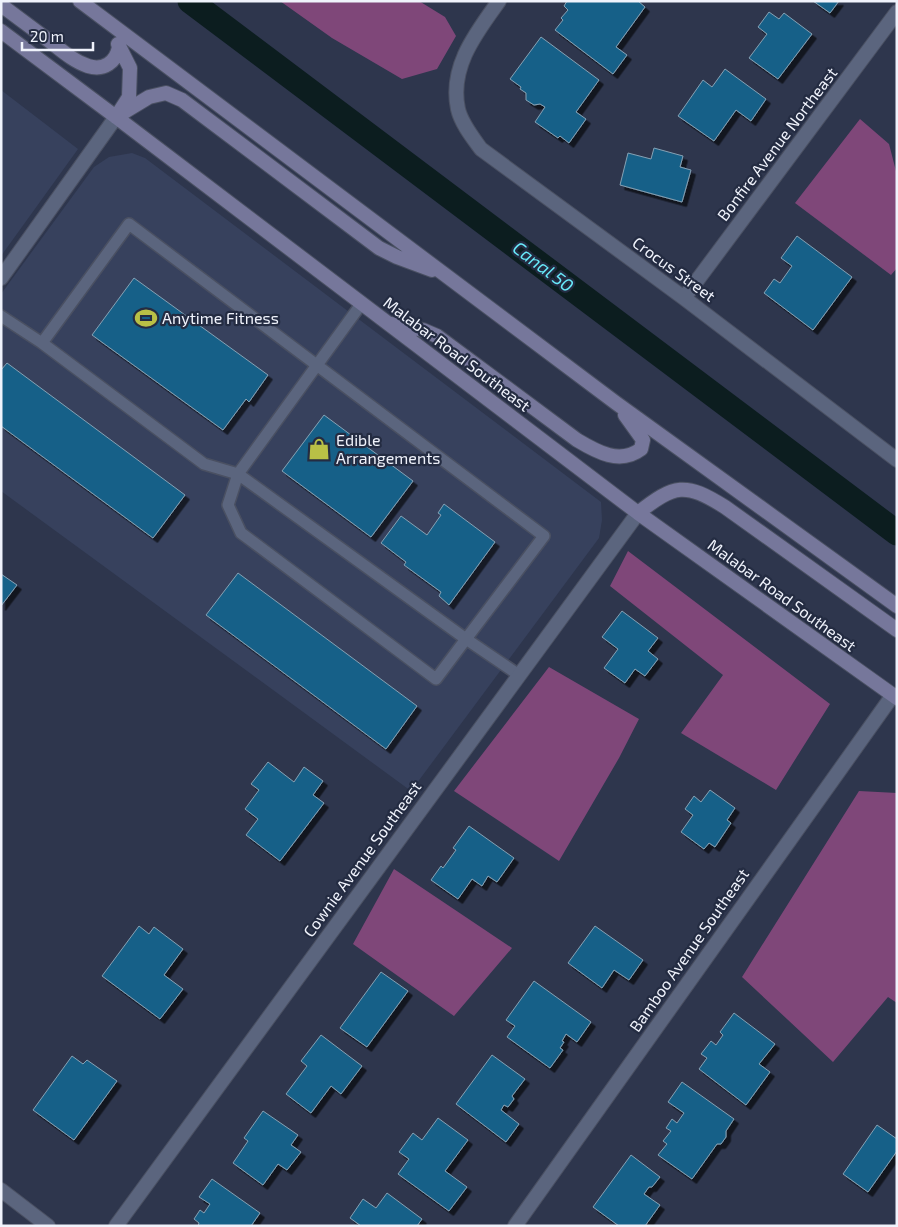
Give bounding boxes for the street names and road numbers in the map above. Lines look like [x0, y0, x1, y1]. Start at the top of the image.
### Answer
street label: Bonfire Avenue Northeast [713, 63, 840, 224]
street label: Crocus Street [629, 232, 719, 305]
street label: Malabar Road Southeast [380, 292, 534, 415]
street label: Malabar Road Southeast [705, 534, 860, 655]
street label: Cownie Avenue Southeast [299, 777, 424, 940]
street label: Bamboo Avenue Southeast [625, 865, 752, 1035]

